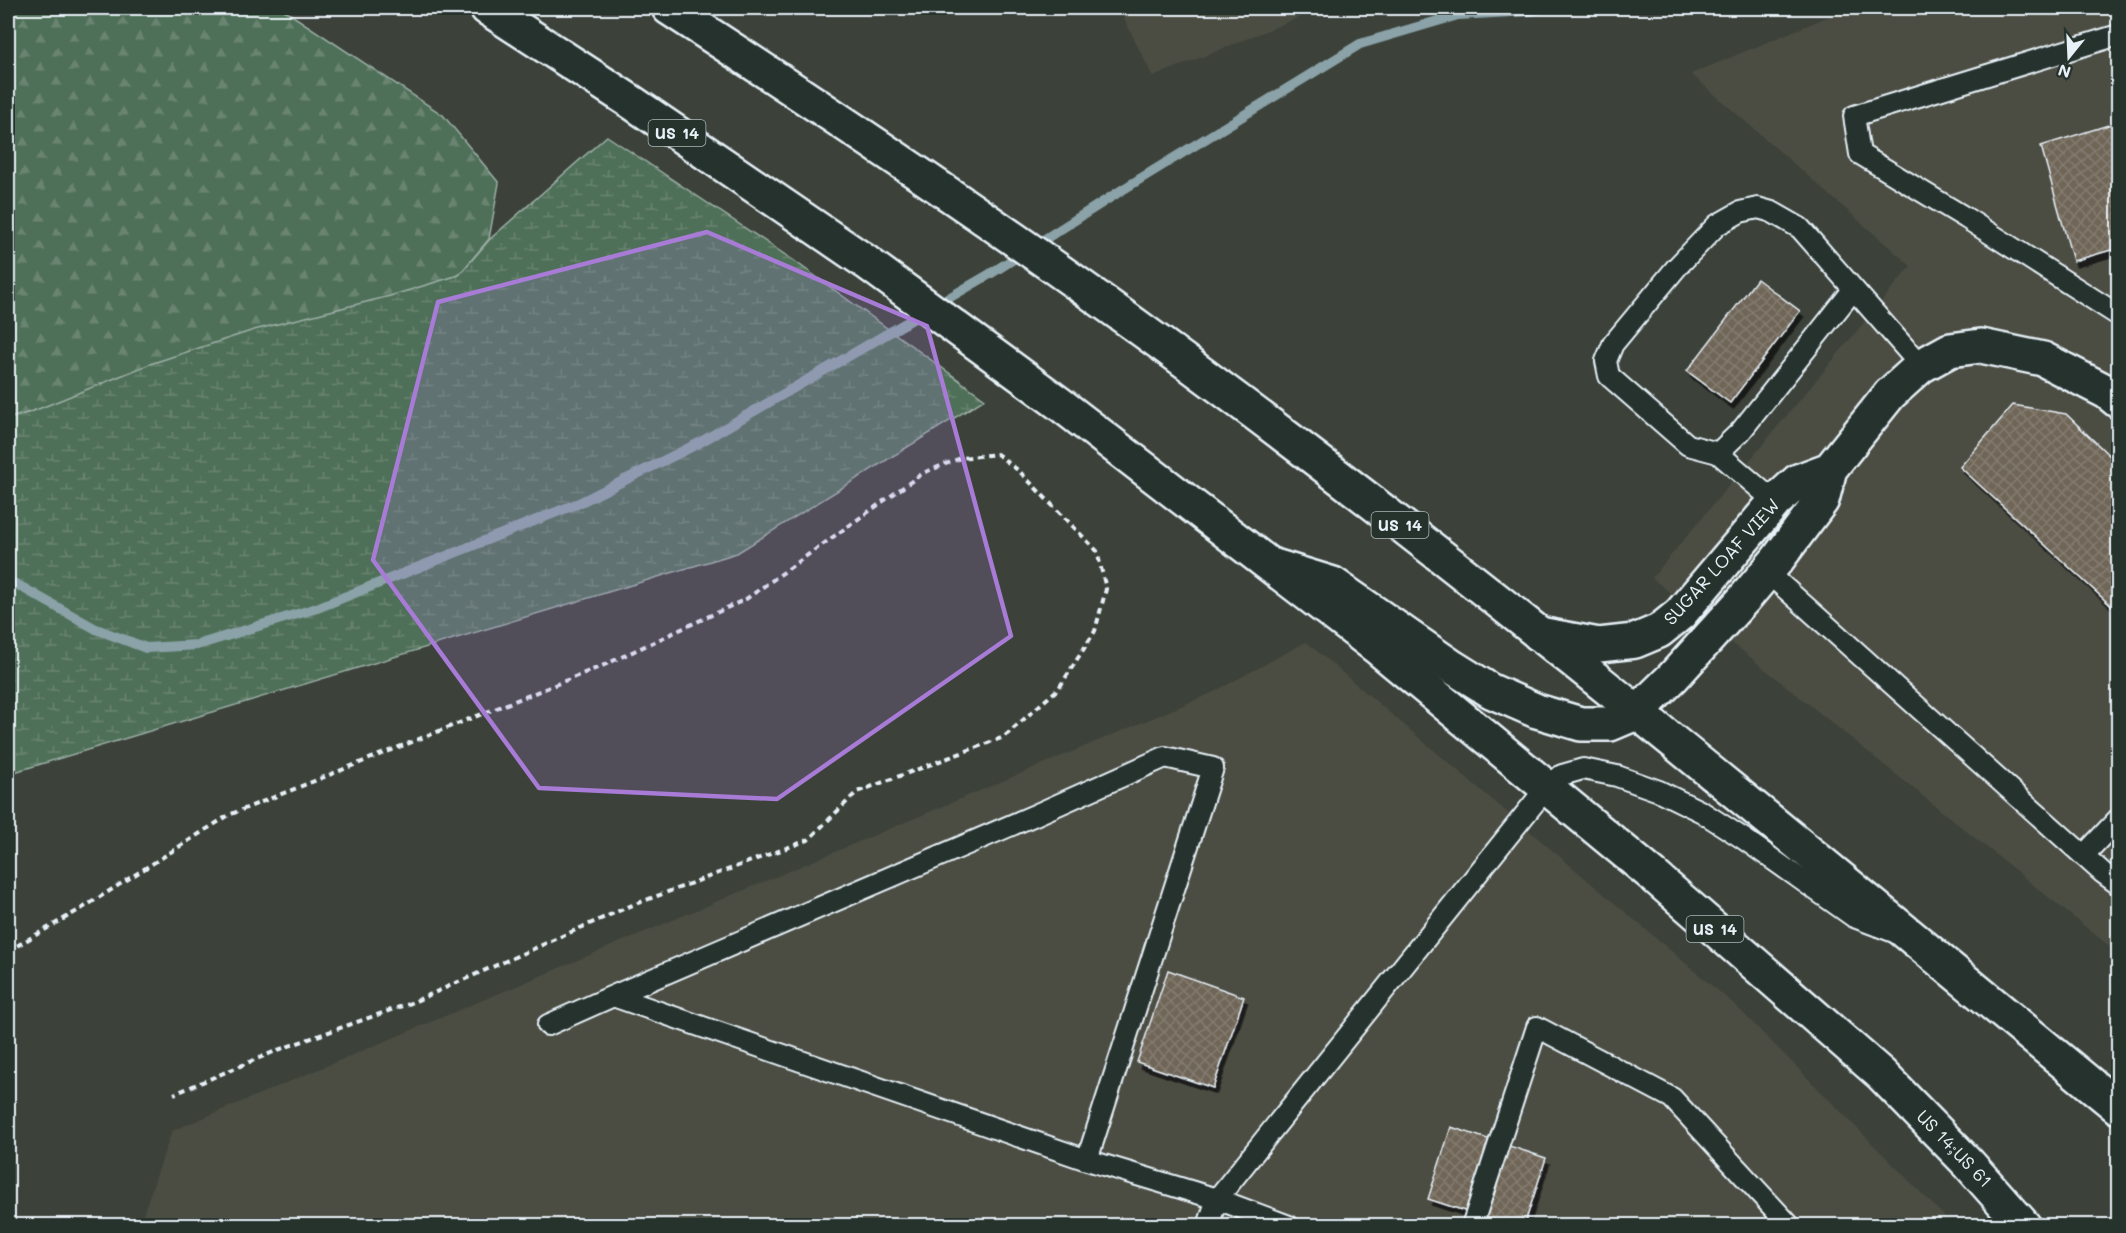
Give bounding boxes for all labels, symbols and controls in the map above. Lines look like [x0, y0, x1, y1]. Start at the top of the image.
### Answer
north arrow [2039, 27, 2099, 87]
text: N [2055, 60, 2073, 84]
road number: US 14 [648, 120, 706, 146]
street label: SUGAR LOAF VIEW [1658, 493, 1785, 630]
road number: US 14 [1372, 512, 1428, 538]
road number: US 14 [1686, 916, 1744, 942]
street label: US 14;US 61 [1912, 1104, 1998, 1192]

